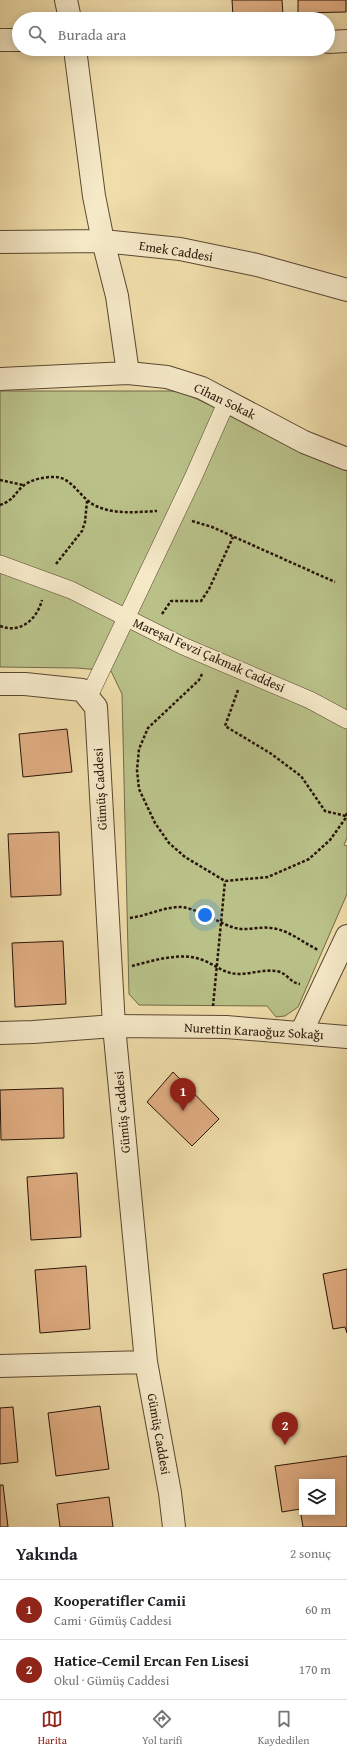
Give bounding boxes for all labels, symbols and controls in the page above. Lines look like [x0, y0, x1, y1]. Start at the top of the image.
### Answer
search box [12, 12, 335, 56]
icon: search [26, 23, 48, 45]
text: Burada ara [58, 24, 126, 45]
street label: Emek Caddesi [138, 236, 215, 266]
street label: Cihan Sokak [191, 378, 259, 424]
street label: Mareşal Fevzi Çakmak Caddesi [130, 613, 288, 697]
street label: Gümüş Caddesi [88, 747, 112, 831]
your location [195, 905, 215, 925]
street label: Nurettin Karaoğuz Sokağı [184, 1018, 325, 1044]
street label: Gümüş Caddesi [109, 1070, 135, 1154]
pin: 1 [170, 1078, 196, 1111]
street label: Gümüş Caddesi [142, 1392, 176, 1477]
pin: 2 [272, 1412, 298, 1445]
map controls [299, 1479, 335, 1515]
button: layers [299, 1479, 335, 1515]
text: Yakında [16, 1541, 78, 1566]
text: 2 sonuç [290, 1544, 331, 1563]
text: Kooperatifler Camii [54, 1590, 186, 1611]
text: 1 [26, 1600, 32, 1619]
text: 60 m [305, 1600, 331, 1619]
text: Cami · Gümüş Caddesi [54, 1611, 172, 1630]
text: Hatice-Cemil Ercan Fen Lisesi [54, 1650, 249, 1671]
text: 2 [26, 1660, 32, 1679]
text: 170 m [299, 1660, 331, 1679]
text: Okul · Gümüş Caddesi [54, 1671, 169, 1690]
tab: Harita [38, 1708, 67, 1748]
tab: Yol tarifi [142, 1708, 182, 1748]
tab: Kaydedilen [258, 1708, 309, 1748]

